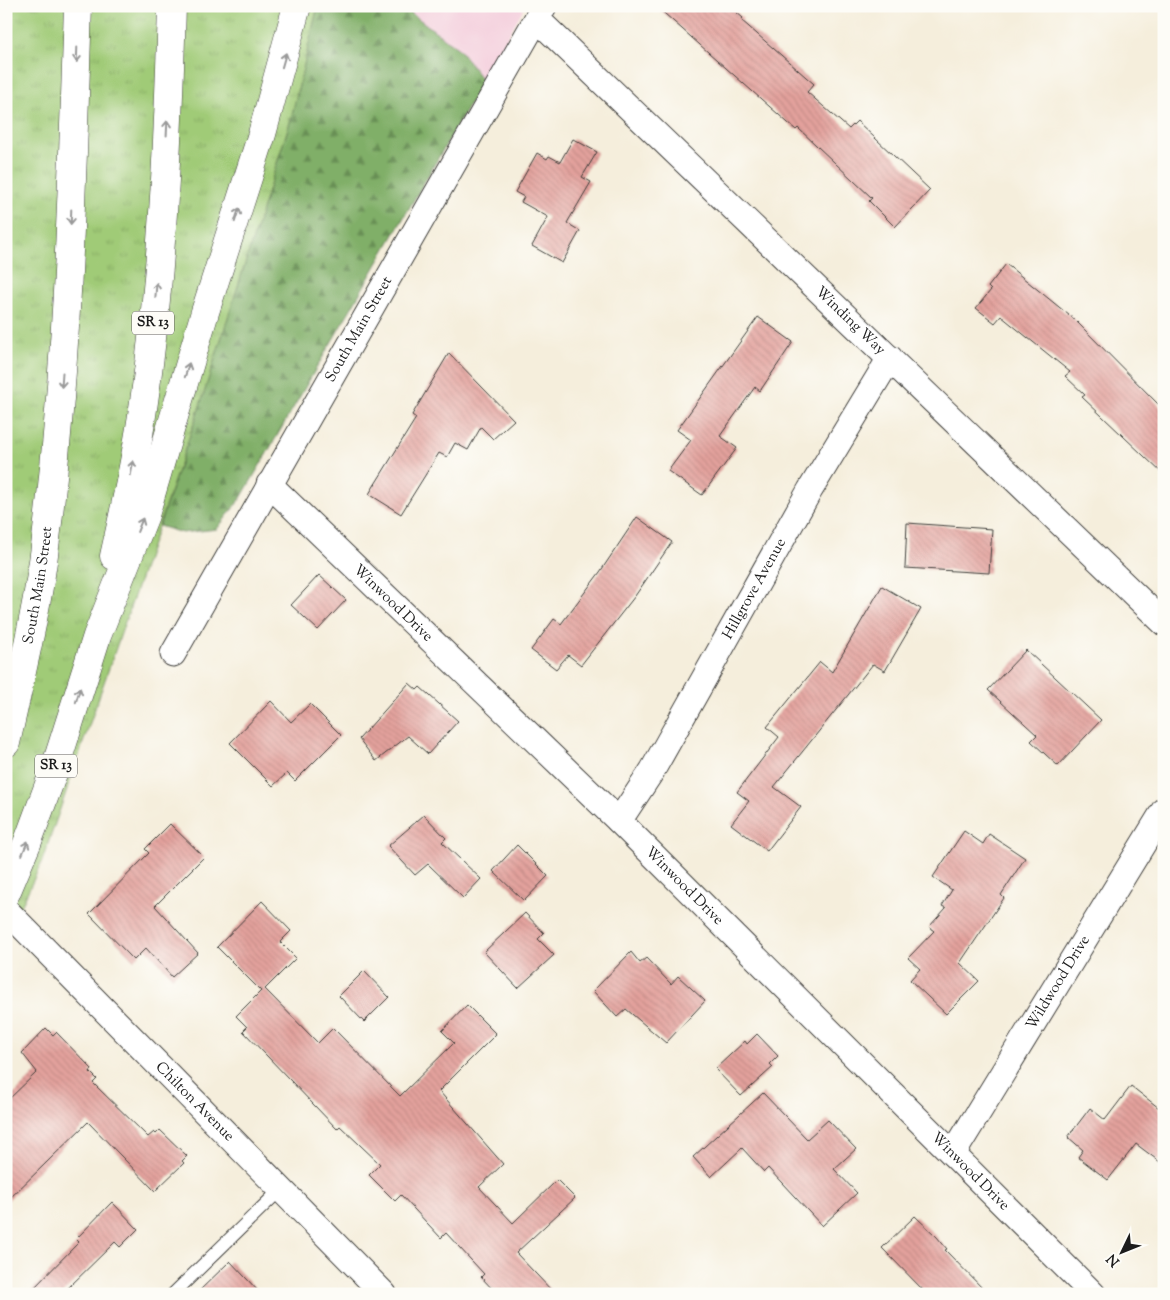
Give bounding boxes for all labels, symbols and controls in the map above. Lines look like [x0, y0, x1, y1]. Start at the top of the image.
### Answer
one-way arrow [72, 47, 81, 63]
one-way arrow [279, 52, 289, 68]
one-way arrow [163, 120, 172, 136]
one-way arrow [233, 208, 242, 223]
one-way arrow [67, 209, 76, 225]
street label: South Main Street [320, 273, 397, 386]
one-way arrow [152, 282, 161, 298]
street label: Winding Way [810, 282, 891, 360]
road number: SR 13 [132, 312, 174, 334]
one-way arrow [183, 362, 193, 378]
one-way arrow [57, 371, 66, 387]
one-way arrow [128, 461, 138, 477]
one-way arrow [137, 518, 146, 533]
street label: South Main Street [18, 525, 58, 646]
street label: Hillgrove Avenue [718, 534, 791, 643]
street label: Winwood Drive [348, 560, 437, 647]
one-way arrow [74, 687, 84, 703]
road number: SR 13 [35, 754, 77, 778]
one-way arrow [21, 841, 31, 856]
street label: Winwood Drive [640, 842, 728, 930]
street label: Wildwood Drive [1021, 931, 1095, 1034]
street label: Chilton Avenue [150, 1057, 239, 1146]
street label: Winwood Drive [926, 1127, 1014, 1215]
north arrow [1098, 1228, 1148, 1278]
text: N [1103, 1249, 1125, 1270]

